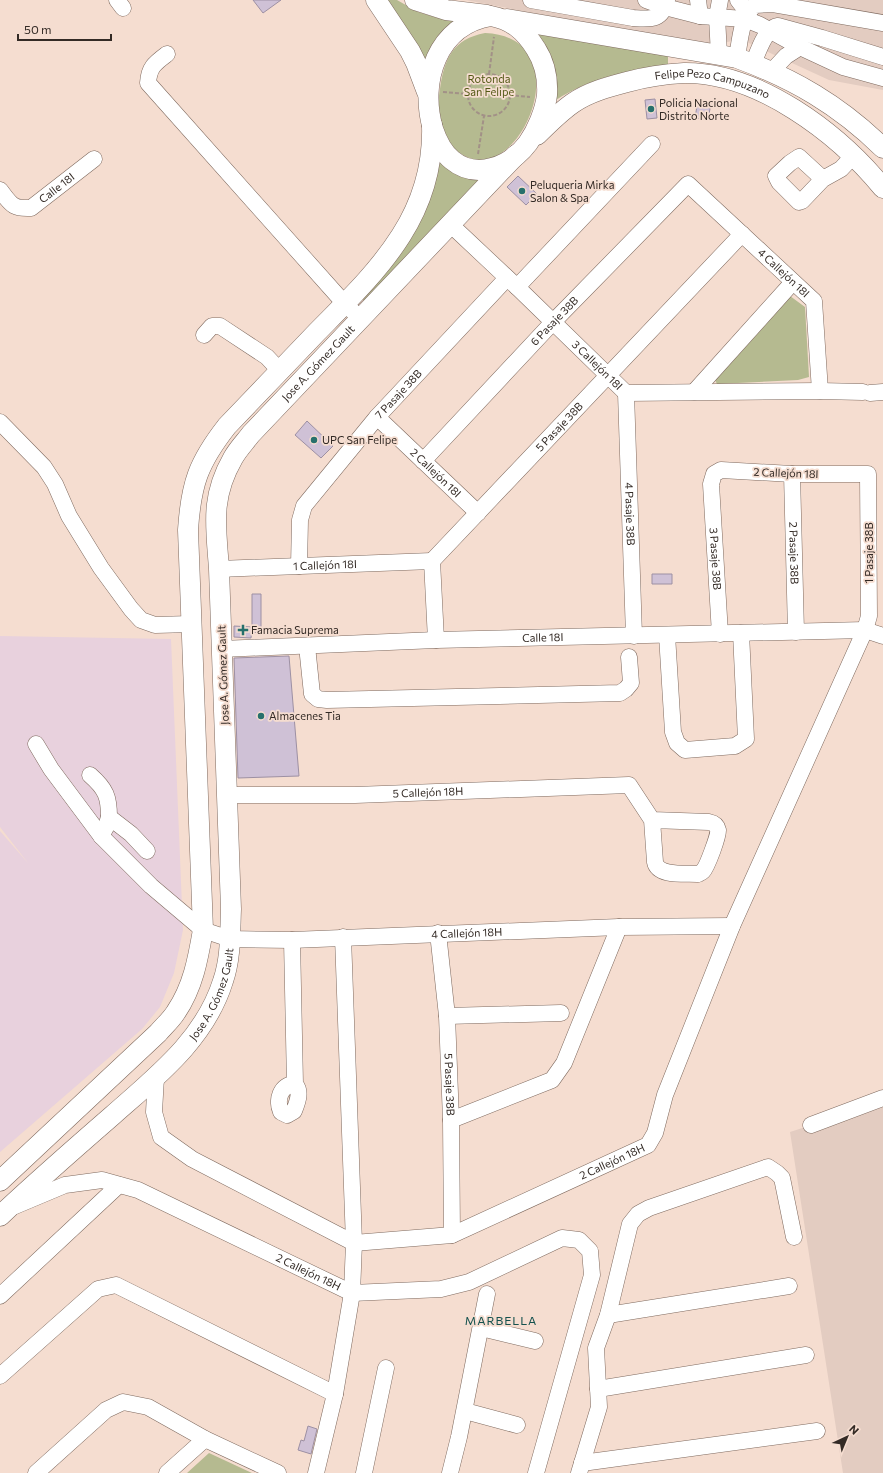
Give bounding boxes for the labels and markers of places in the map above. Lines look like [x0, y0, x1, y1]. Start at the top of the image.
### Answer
place label: Policia Nacional Distrito Norte [659, 96, 738, 122]
marker: Policia Nacional Distrito Norte [646, 104, 656, 114]
place label: Peluqueria Mirka Salon & Spa [530, 178, 614, 204]
marker: Peluqueria Mirka Salon & Spa [517, 186, 527, 196]
place label: UPC San Felipe [322, 433, 397, 446]
marker: UPC San Felipe [309, 435, 319, 445]
place label: Famacia Suprema [251, 623, 339, 636]
marker: Famacia Suprema [238, 625, 248, 635]
place label: Almacenes Tia [269, 709, 341, 722]
marker: Almacenes Tia [256, 711, 266, 721]

